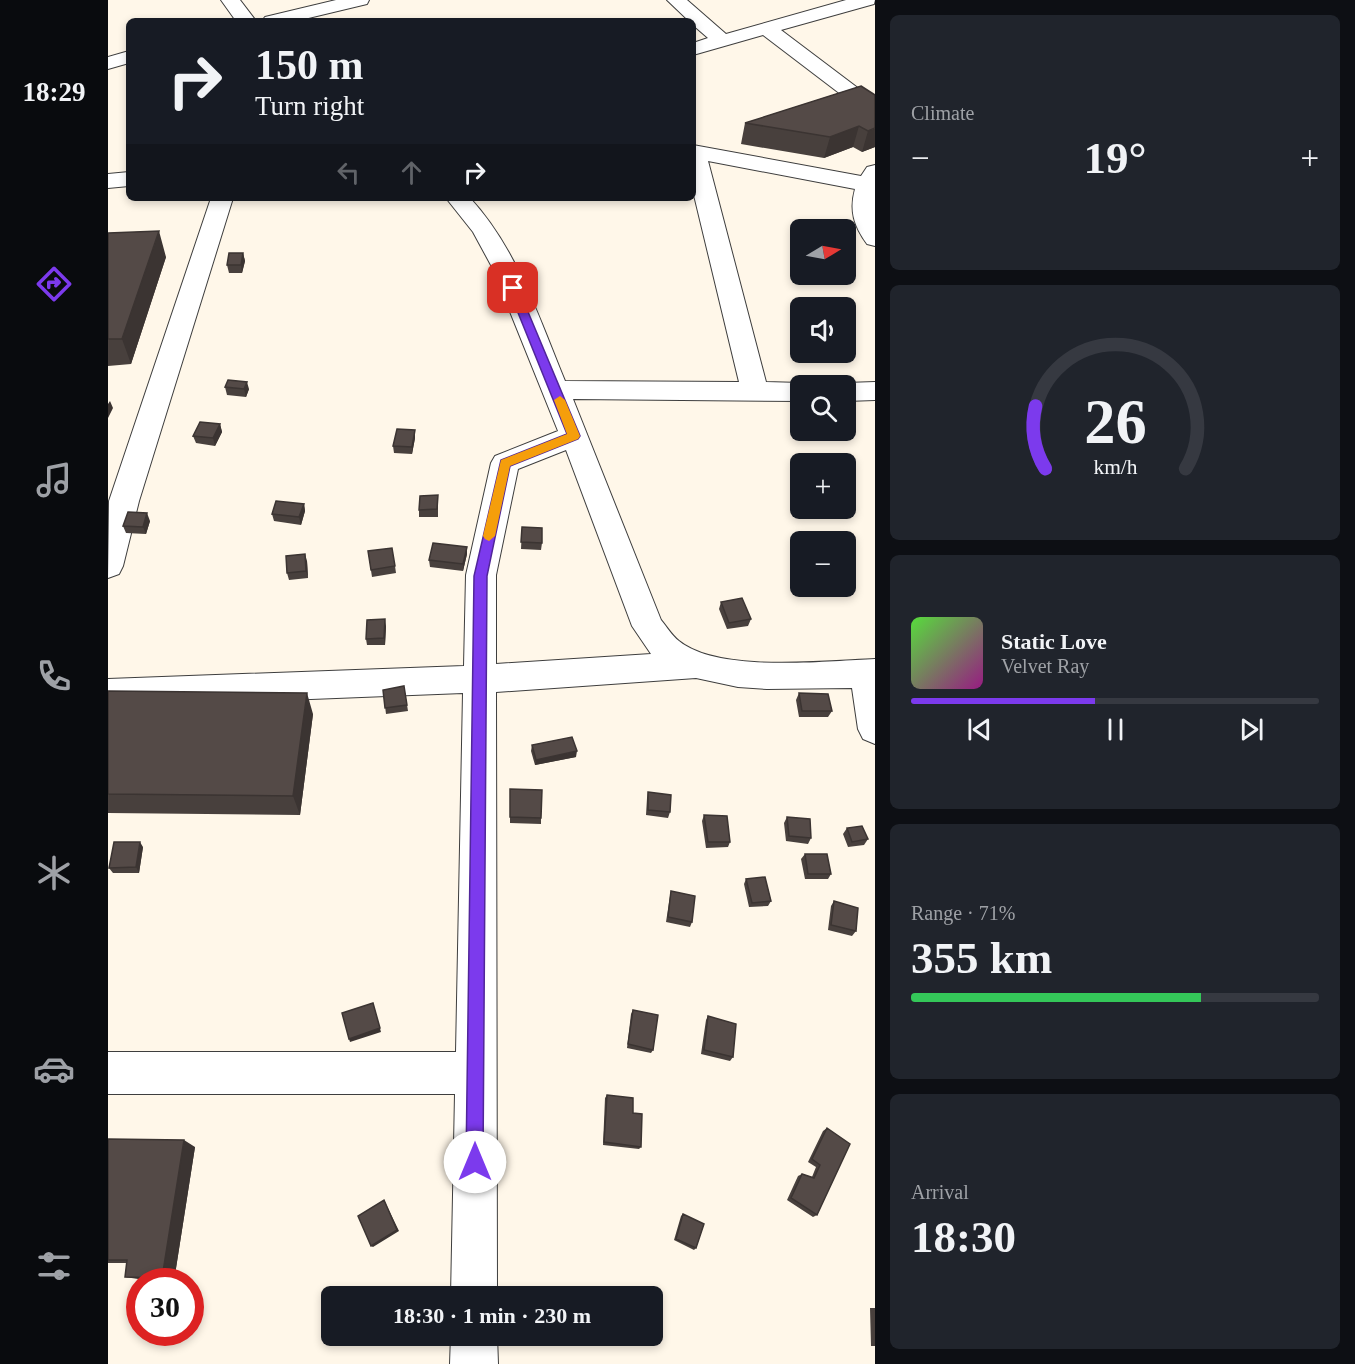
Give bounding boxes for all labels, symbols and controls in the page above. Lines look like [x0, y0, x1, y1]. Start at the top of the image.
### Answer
icon: right [156, 42, 234, 120]
text: 150 m [255, 42, 364, 88]
text: 18:29 [23, 77, 86, 107]
text: Turn right [255, 91, 364, 121]
text: Climate [911, 102, 974, 124]
text: 19° [1084, 133, 1147, 183]
text: − [911, 140, 930, 176]
text: + [1300, 140, 1319, 176]
icon: left [332, 156, 365, 189]
icon: ahead [395, 156, 428, 189]
icon: right [458, 156, 491, 189]
north arrow [790, 219, 856, 285]
map controls [790, 219, 856, 597]
pin [487, 262, 538, 313]
icon: directions [33, 263, 75, 305]
icon: arrive [496, 271, 529, 304]
button: sound [790, 297, 856, 363]
button: search [790, 375, 856, 441]
text: 26 [1084, 387, 1146, 456]
button: + [790, 453, 856, 519]
text: km/h [1093, 456, 1137, 480]
icon: music [33, 459, 75, 501]
button: − [790, 531, 856, 597]
text: Static Love [1001, 629, 1107, 654]
icon: phone [33, 655, 75, 697]
text: Velvet Ray [1001, 655, 1089, 677]
icon: previous [963, 713, 996, 746]
icon: pause [1099, 713, 1132, 746]
icon: next [1235, 713, 1268, 746]
icon: climate [33, 852, 75, 894]
text: Range · 71% [911, 902, 1015, 924]
text: 355 km [911, 933, 1052, 983]
icon: car [33, 1048, 75, 1090]
position arrow [443, 1130, 507, 1194]
text: Arrival [911, 1181, 969, 1203]
text: 18:30 [911, 1212, 1016, 1262]
icon: filters [33, 1245, 75, 1287]
speed limit sign: 30 [126, 1268, 204, 1346]
text: 18:30 · 1 min · 230 m [393, 1303, 591, 1328]

